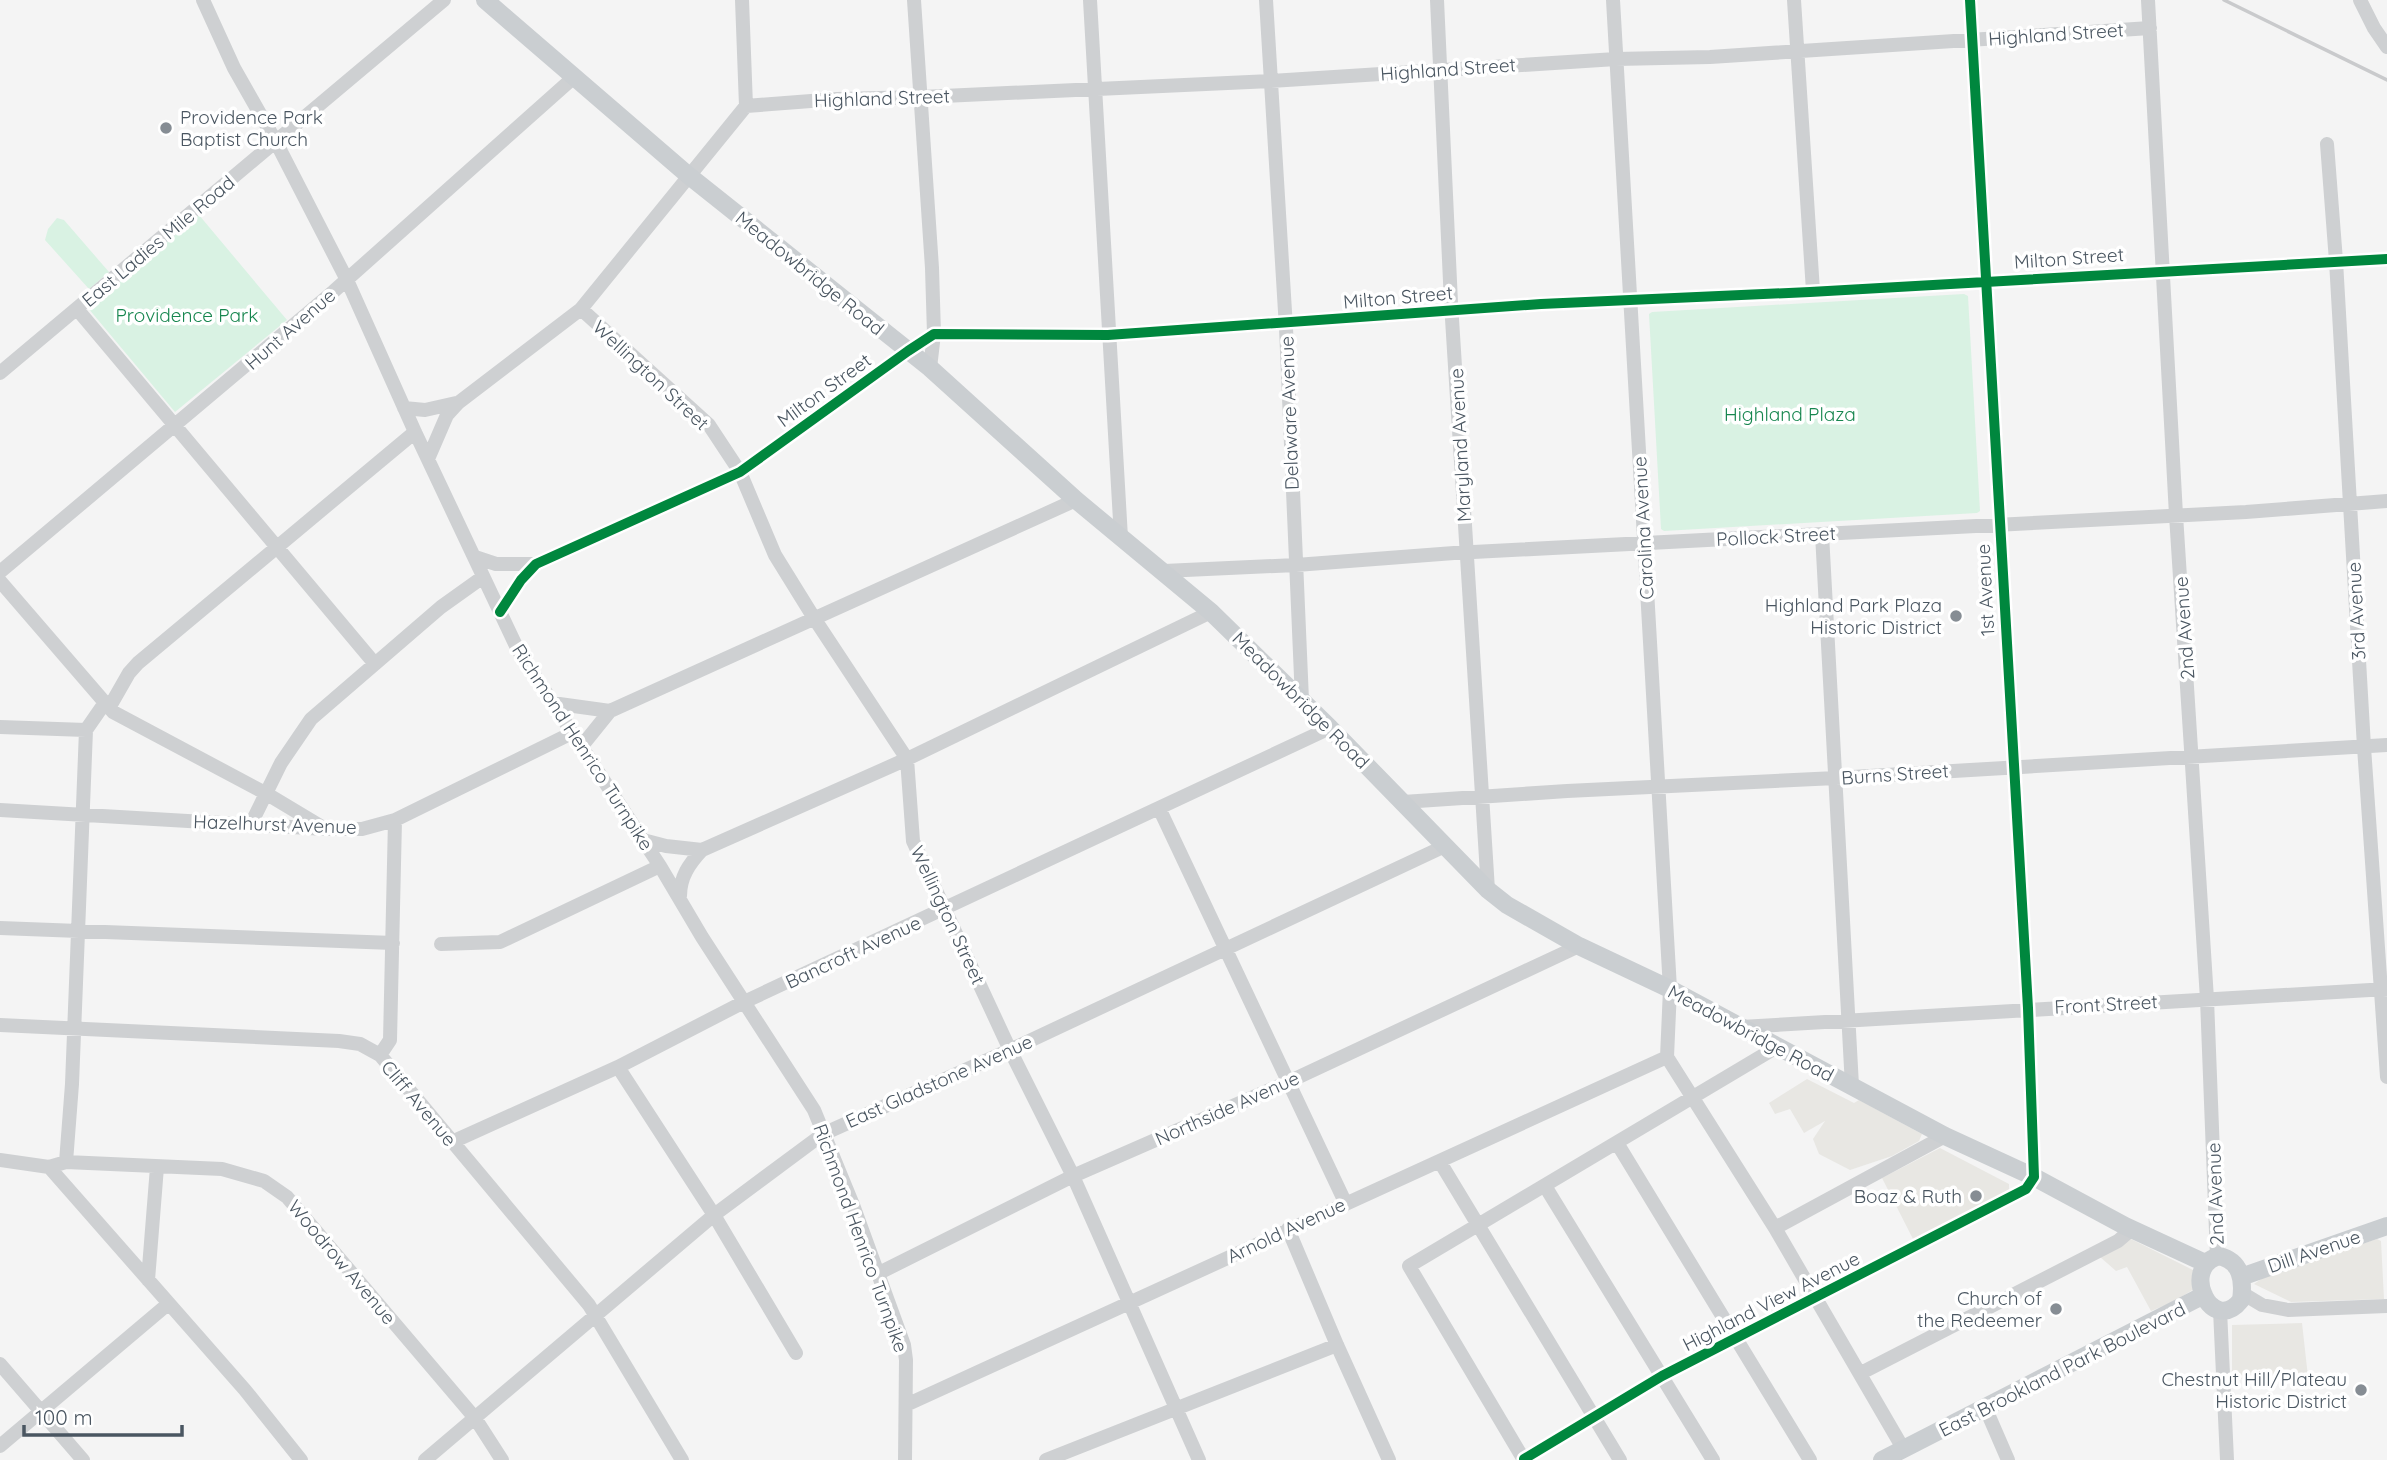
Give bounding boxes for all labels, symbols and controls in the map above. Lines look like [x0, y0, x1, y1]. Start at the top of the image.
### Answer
street label: Highland Street [1987, 17, 2125, 51]
street label: Highland Street [1379, 52, 1517, 86]
street label: Highland Street [814, 84, 950, 112]
place label: Providence Park Baptist Church [180, 105, 323, 151]
marker: Providence Park Baptist Church [158, 120, 174, 136]
street label: East Ladies Mile Road [77, 170, 239, 312]
street label: Meadowbridge Road [731, 206, 889, 340]
street label: Milton Street [2013, 242, 2125, 274]
street label: Milton Street [1342, 280, 1454, 314]
street label: Hunt Avenue [240, 283, 340, 375]
park label: Providence Park [116, 303, 258, 327]
street label: Wellington Street [588, 315, 714, 435]
street label: Delaware Avenue [1274, 336, 1304, 490]
street label: Milton Street [772, 348, 876, 432]
street label: Maryland Avenue [1444, 368, 1476, 522]
park label: Highland Plaza [1724, 402, 1856, 426]
street label: Carolina Avenue [1627, 456, 1659, 600]
street label: Pollock Street [1716, 521, 1836, 551]
street label: 1st Avenue [1971, 543, 1999, 637]
street label: 3rd Avenue [2341, 561, 2371, 661]
street label: 2nd Avenue [2168, 576, 2200, 680]
place label: Highland Park Plaza Historic District [1765, 593, 1942, 639]
marker: Highland Park Plaza Historic District [1948, 608, 1964, 624]
street label: Meadowbridge Road [1227, 626, 1375, 774]
street label: Richmond Henrico Turnpike [507, 639, 659, 855]
street label: Burns Street [1841, 758, 1949, 790]
street label: Hazelhurst Avenue [193, 809, 357, 839]
street label: Wellington Street [905, 842, 991, 988]
street label: Bancroft Avenue [781, 910, 925, 994]
street label: Meadowbridge Road [1664, 979, 1838, 1087]
street label: Front Street [2054, 989, 2158, 1019]
street label: East Gladstone Avenue [842, 1029, 1036, 1133]
street label: Cliff Avenue [376, 1055, 462, 1151]
street label: Northside Avenue [1151, 1065, 1303, 1151]
street label: Richmond Henrico Turnpike [808, 1120, 914, 1356]
street label: 2nd Avenue [2201, 1142, 2229, 1246]
place label: Boaz & Ruth [1854, 1184, 1962, 1208]
marker: Boaz & Ruth [1968, 1188, 1984, 1204]
street label: Arnold Avenue [1223, 1192, 1349, 1268]
street label: Woodrow Avenue [283, 1195, 401, 1329]
street label: Dill Avenue [2264, 1224, 2364, 1278]
street label: Highland View Avenue [1678, 1246, 1864, 1356]
place label: Church of the Redeemer [1917, 1286, 2043, 1332]
street label: East Brookland Park Boulevard [1935, 1296, 2189, 1442]
marker: Church of the Redeemer [2048, 1301, 2064, 1317]
place label: Chestnut Hill/Plateau Historic District [2161, 1367, 2347, 1413]
marker: Chestnut Hill/Plateau Historic District [2353, 1382, 2369, 1398]
scale bar [24, 1394, 182, 1438]
text: 100 m [35, 1404, 93, 1430]

